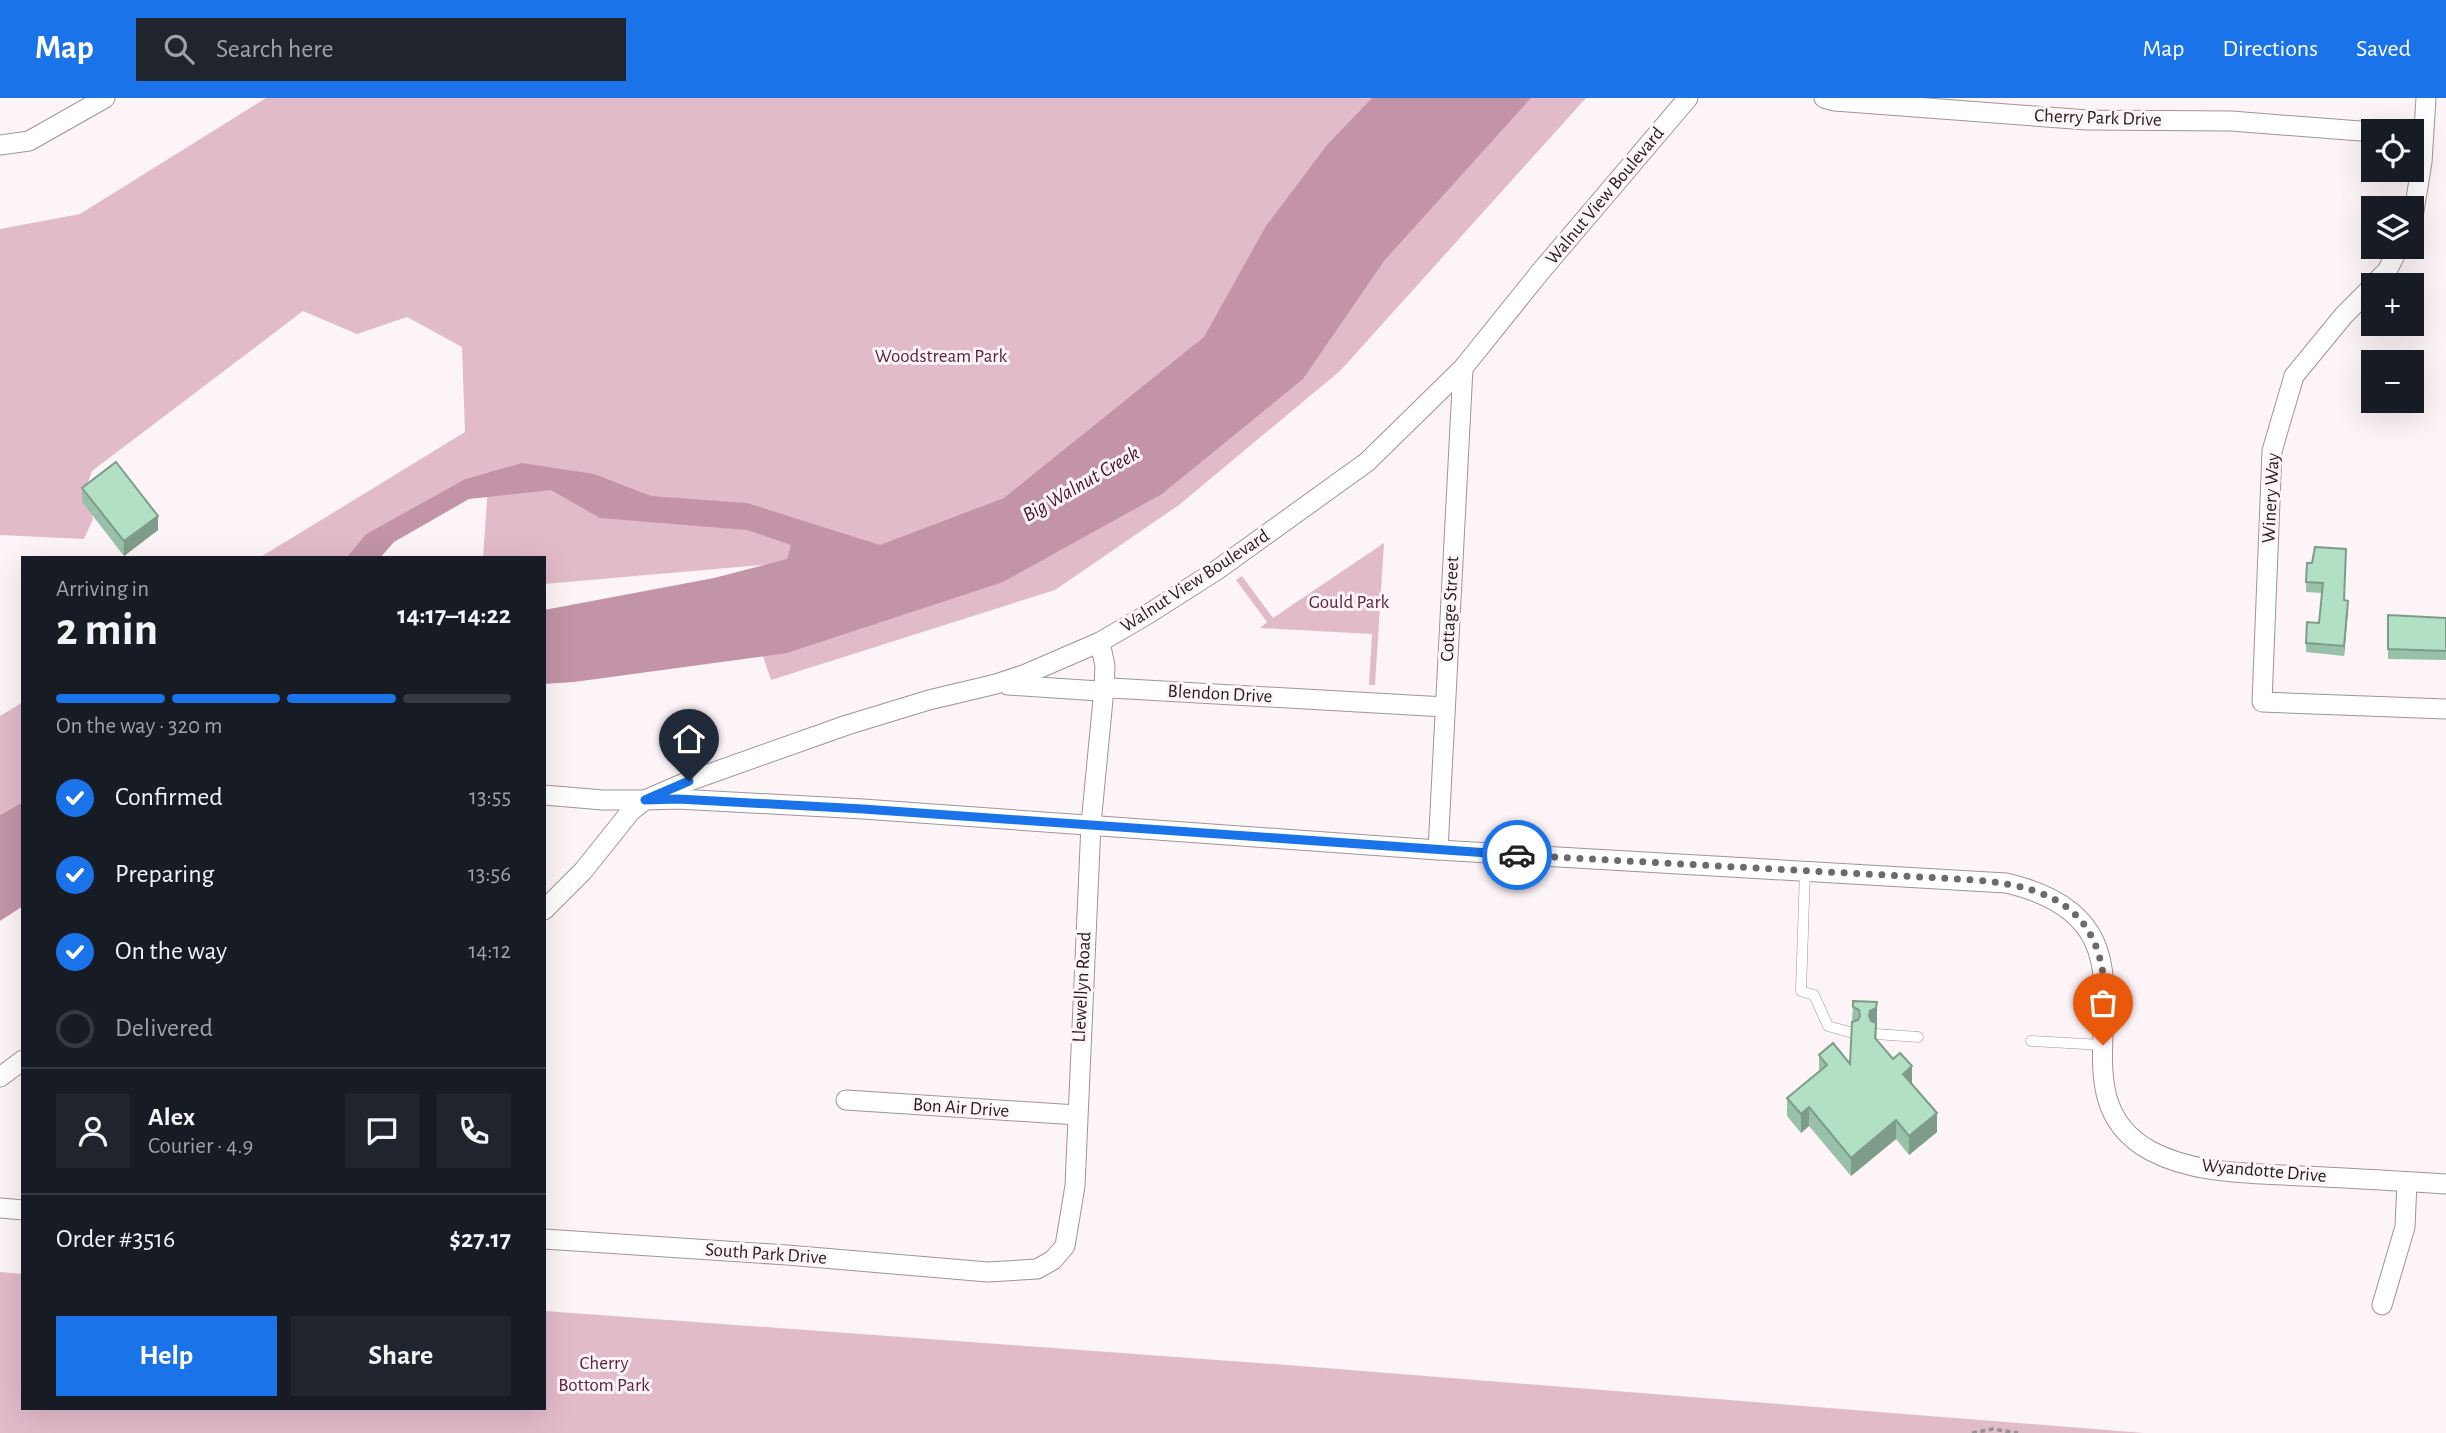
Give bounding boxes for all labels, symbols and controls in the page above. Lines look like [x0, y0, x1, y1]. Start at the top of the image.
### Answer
search box [136, 18, 626, 81]
icon: search [160, 30, 198, 68]
text: Map [35, 32, 94, 65]
text: Search here [216, 36, 334, 62]
text: Map [2142, 37, 2184, 61]
text: Directions [2222, 37, 2318, 61]
text: Saved [2356, 37, 2411, 61]
street label: Cherry Park Drive [2034, 106, 2162, 130]
map controls [2361, 119, 2424, 413]
button: locate [2361, 119, 2424, 182]
street label: Walnut View Boulevard [1542, 124, 1668, 268]
button: layers [2361, 196, 2424, 259]
button: + [2361, 273, 2424, 336]
park label: Woodstream Park [875, 347, 1007, 366]
button: − [2361, 350, 2424, 413]
water label: Big Walnut Creek [1019, 442, 1143, 526]
street label: Winery Way [2259, 452, 2283, 544]
street label: Walnut View Boulevard [1117, 526, 1273, 636]
street label: Cottage Street [1438, 556, 1462, 662]
text: Arriving in [56, 578, 149, 601]
park label: Gould Park [1309, 593, 1390, 612]
text: 14:17–14:22 [397, 602, 511, 628]
text: 2 min [56, 607, 158, 653]
street label: Blendon Drive [1167, 682, 1273, 706]
pin [659, 709, 719, 781]
text: On the way · 320 m [56, 715, 222, 738]
icon: home [670, 720, 708, 758]
icon: check [56, 779, 94, 817]
text: Confirmed [115, 784, 223, 810]
text: 13:55 [469, 786, 511, 809]
courier [1482, 820, 1552, 890]
icon: car [1498, 836, 1536, 874]
icon: check [56, 856, 94, 894]
text: Preparing [115, 861, 214, 887]
text: 13:56 [468, 863, 511, 886]
street label: Llewellyn Road [1070, 931, 1094, 1043]
icon: check [56, 933, 94, 971]
text: On the way [115, 938, 227, 964]
text: 14:12 [468, 940, 511, 963]
pin [2073, 973, 2133, 1045]
icon: bag [2084, 984, 2122, 1022]
text: Delivered [115, 1015, 213, 1041]
button: person [56, 1094, 130, 1168]
button: chat [345, 1094, 419, 1168]
button: phone [437, 1094, 511, 1168]
street label: Bon Air Drive [912, 1095, 1010, 1121]
text: Alex [148, 1104, 195, 1130]
text: Courier · 4.9 [148, 1135, 253, 1158]
street label: Wyandotte Drive [2201, 1156, 2327, 1186]
text: Order #3516 [56, 1226, 175, 1252]
text: $27.17 [449, 1226, 511, 1252]
street label: South Park Drive [704, 1240, 828, 1268]
button: Help [56, 1316, 277, 1396]
button: Share [291, 1316, 511, 1396]
park label: Cherry Bottom Park [558, 1354, 650, 1395]

